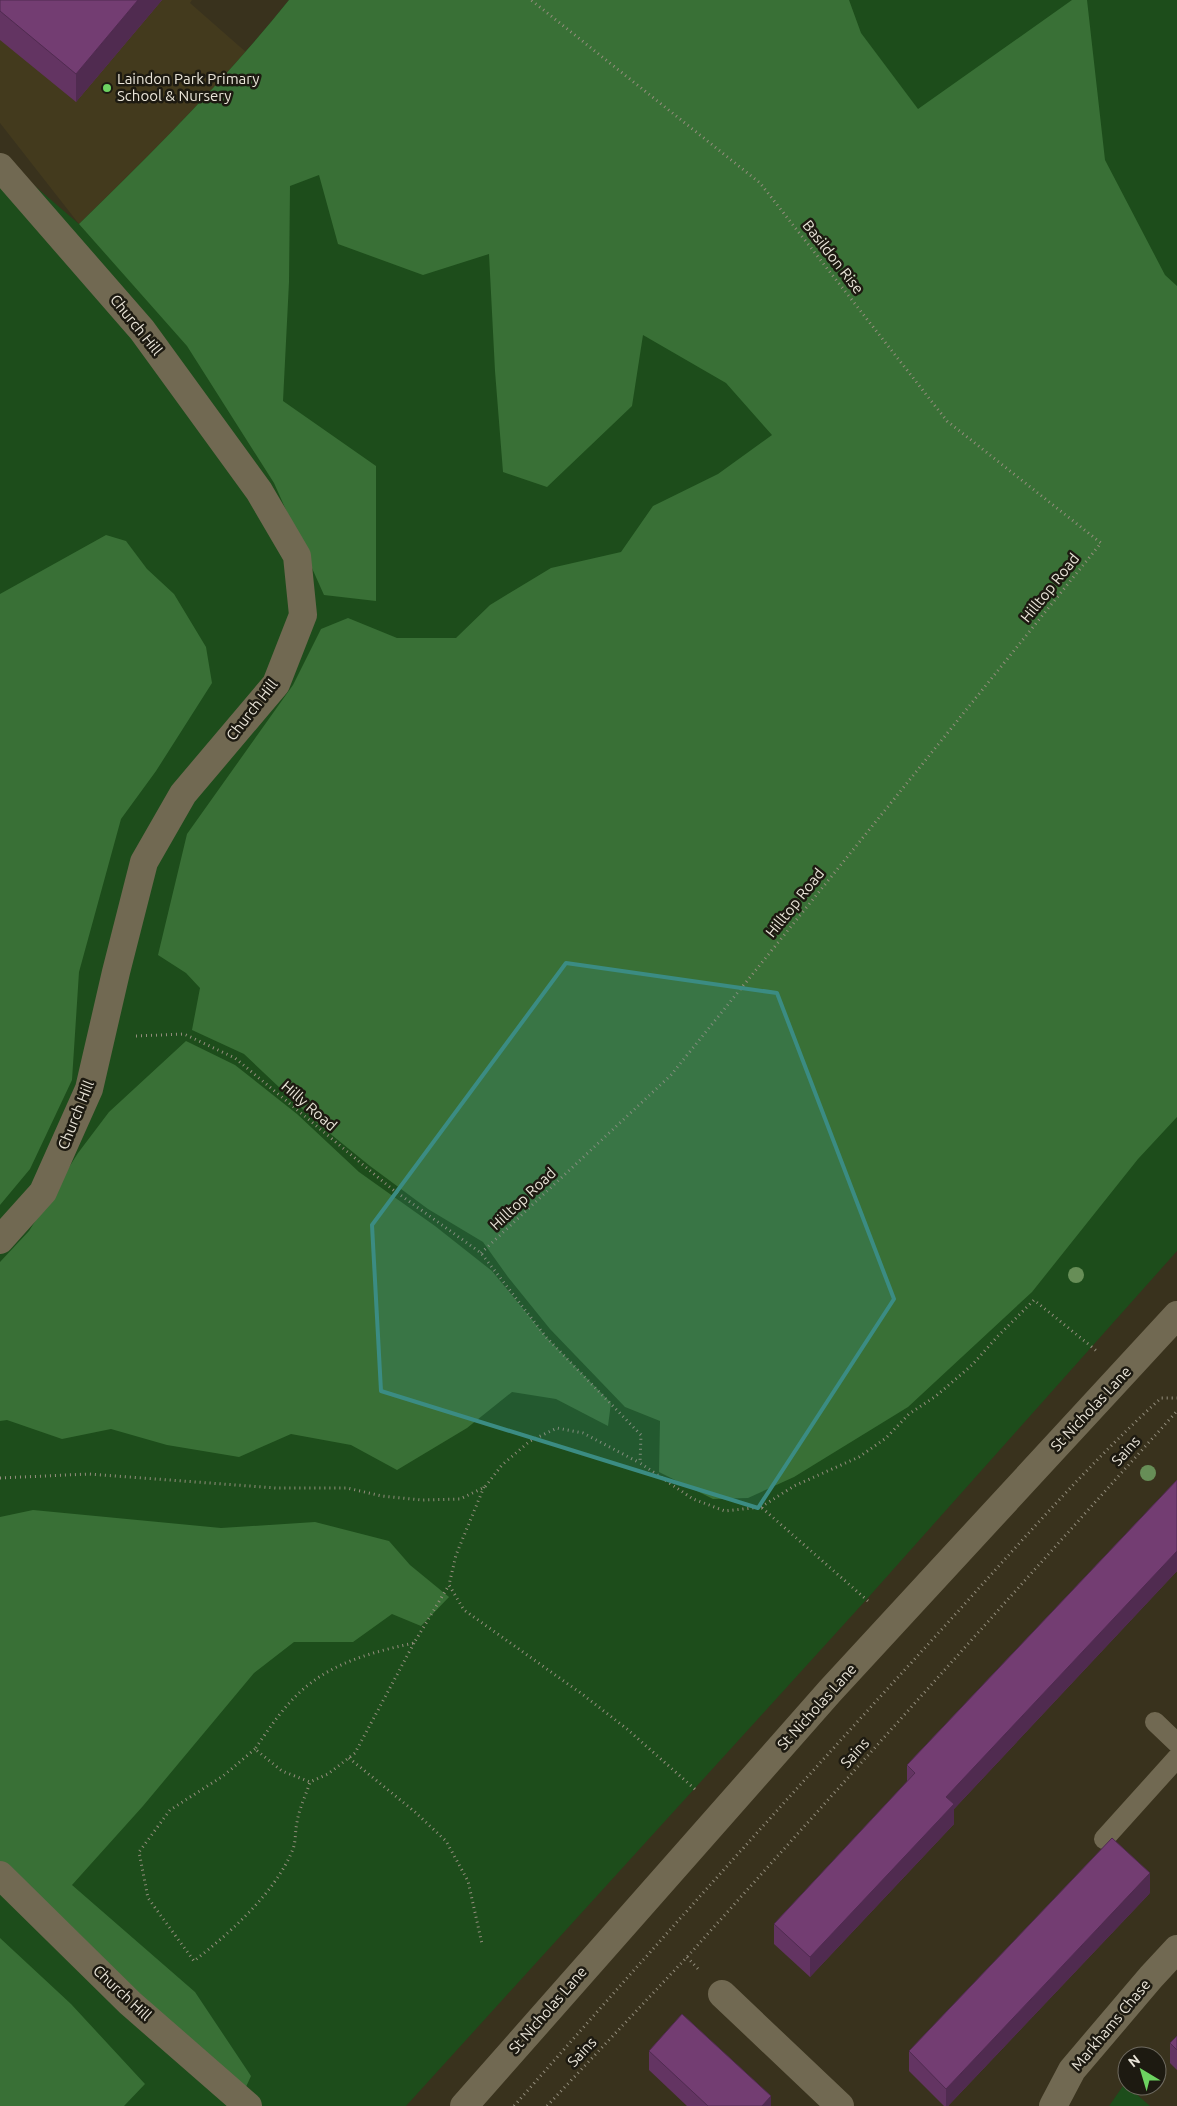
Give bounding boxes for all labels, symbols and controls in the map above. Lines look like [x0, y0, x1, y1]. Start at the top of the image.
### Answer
place label: Laindon Park Primary School & Nursery [117, 70, 260, 104]
marker: Laindon Park Primary School & Nursery [101, 82, 113, 94]
street label: Basildon Rise [799, 217, 867, 297]
street label: Church Hill [107, 291, 166, 358]
street label: Hilltop Road [1017, 550, 1082, 625]
street label: Church Hill [222, 676, 281, 744]
street label: Hilltop Road [762, 865, 827, 940]
street label: Hilly Road [278, 1077, 340, 1134]
street label: Church Hill [54, 1078, 97, 1152]
street label: Hilltop Road [486, 1164, 559, 1233]
street label: St Nicholas Lane [1047, 1363, 1134, 1455]
street label: Sains [1108, 1432, 1143, 1469]
street label: St Nicholas Lane [774, 1660, 860, 1753]
street label: Sains [837, 1734, 872, 1771]
street label: Church Hill [90, 1962, 155, 2024]
street label: St Nicholas Lane [505, 1963, 590, 2057]
street label: Markhams Chase [1068, 1976, 1154, 2074]
street label: Sains [564, 2033, 600, 2070]
north arrow [1117, 2046, 1167, 2096]
text: N [1125, 2051, 1143, 2070]

